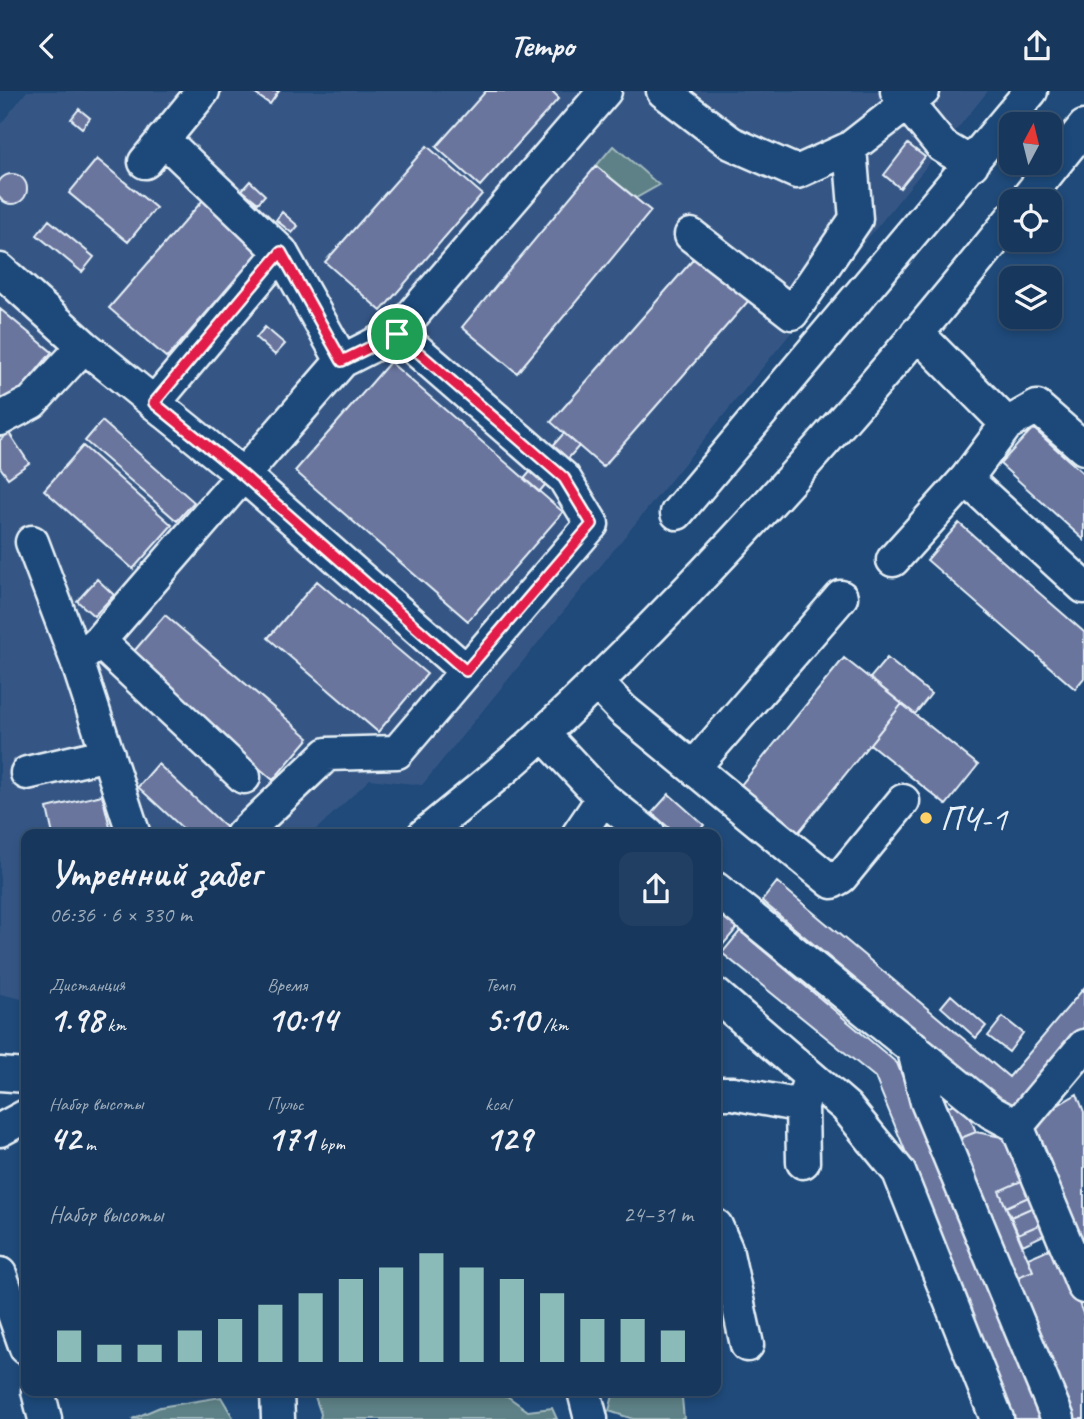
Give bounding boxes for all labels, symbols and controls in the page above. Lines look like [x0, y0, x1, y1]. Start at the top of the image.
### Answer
text: Tempo [510, 25, 574, 66]
icon: back [28, 27, 66, 65]
icon: share [1018, 27, 1056, 65]
north arrow [999, 112, 1062, 175]
map controls [999, 112, 1062, 329]
button: locate [999, 189, 1062, 252]
button: layers [999, 266, 1062, 329]
pin [367, 304, 427, 364]
icon: arrive [378, 315, 416, 353]
place label: ПЧ-1 [940, 796, 1009, 841]
marker: ПЧ-1 [918, 810, 934, 826]
text: Утренний забег [49, 850, 261, 897]
button: share [619, 852, 693, 926]
text: 06:36 · 6 × 330 m [49, 900, 192, 929]
text: Дистанция [49, 973, 125, 997]
text: Время [267, 973, 307, 997]
text: Темп [485, 973, 516, 997]
text: 1.98 [49, 997, 103, 1042]
text: 10:14 [267, 997, 337, 1042]
text: 5:10 [485, 997, 539, 1042]
text: km [103, 1013, 126, 1037]
text: /km [539, 1013, 568, 1037]
text: Набор высоты [49, 1092, 143, 1116]
text: Пульс [267, 1092, 304, 1116]
text: kcal [485, 1092, 510, 1116]
text: 42 [49, 1116, 81, 1161]
text: 171 [267, 1116, 314, 1161]
text: 129 [485, 1116, 532, 1161]
text: m [81, 1132, 96, 1156]
text: bpm [314, 1132, 345, 1156]
text: Набор высоты [49, 1200, 163, 1229]
text: 24–31 m [623, 1200, 693, 1229]

